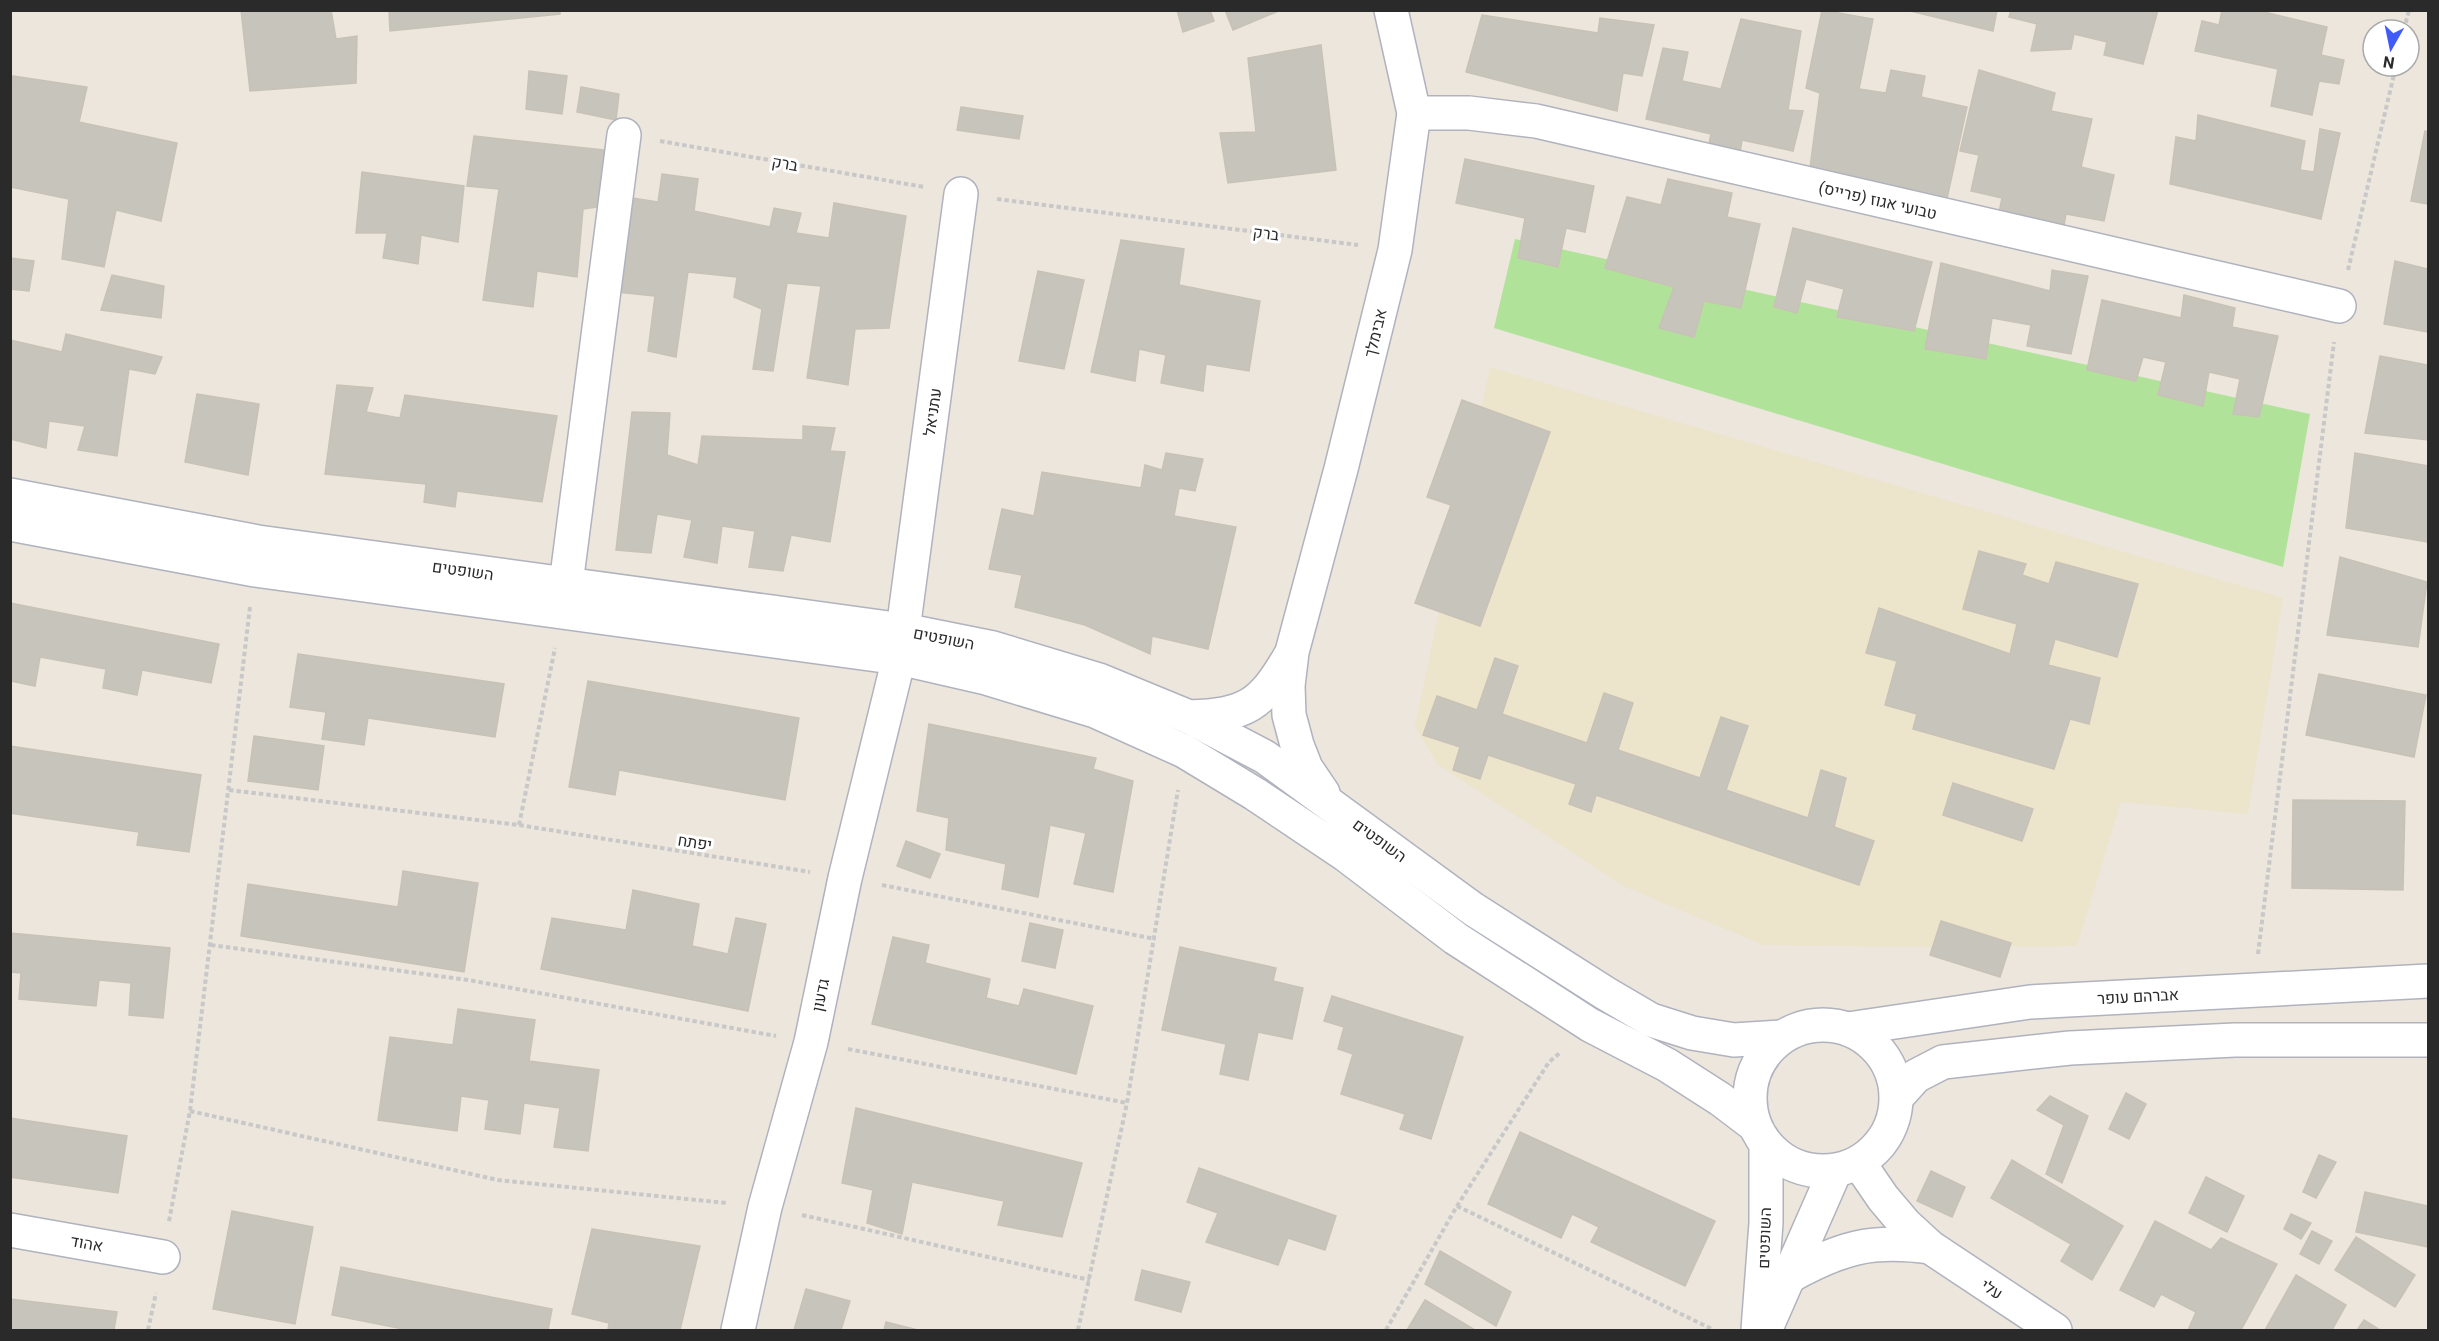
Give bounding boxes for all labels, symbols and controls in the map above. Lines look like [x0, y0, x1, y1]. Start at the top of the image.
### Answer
north arrow [2361, 18, 2421, 78]
text: N [2382, 52, 2396, 73]
street label: ברק [770, 152, 800, 175]
street label: טבועי אגוז (פרייס) [1817, 178, 1939, 223]
street label: ברק [1252, 222, 1281, 245]
street label: אבימלך [1360, 307, 1391, 360]
street label: עתניאל [920, 387, 945, 437]
street label: השופטים [431, 557, 495, 584]
street label: השופטים [912, 623, 976, 654]
street label: השופטים [1349, 815, 1410, 866]
street label: יפתח [676, 830, 713, 855]
street label: גדעון [808, 977, 833, 1013]
street label: אברהם עופר [2097, 985, 2179, 1008]
street label: השופטים [1754, 1207, 1775, 1269]
street label: אהוד [69, 1231, 105, 1256]
street label: עלי [1977, 1275, 2006, 1303]

